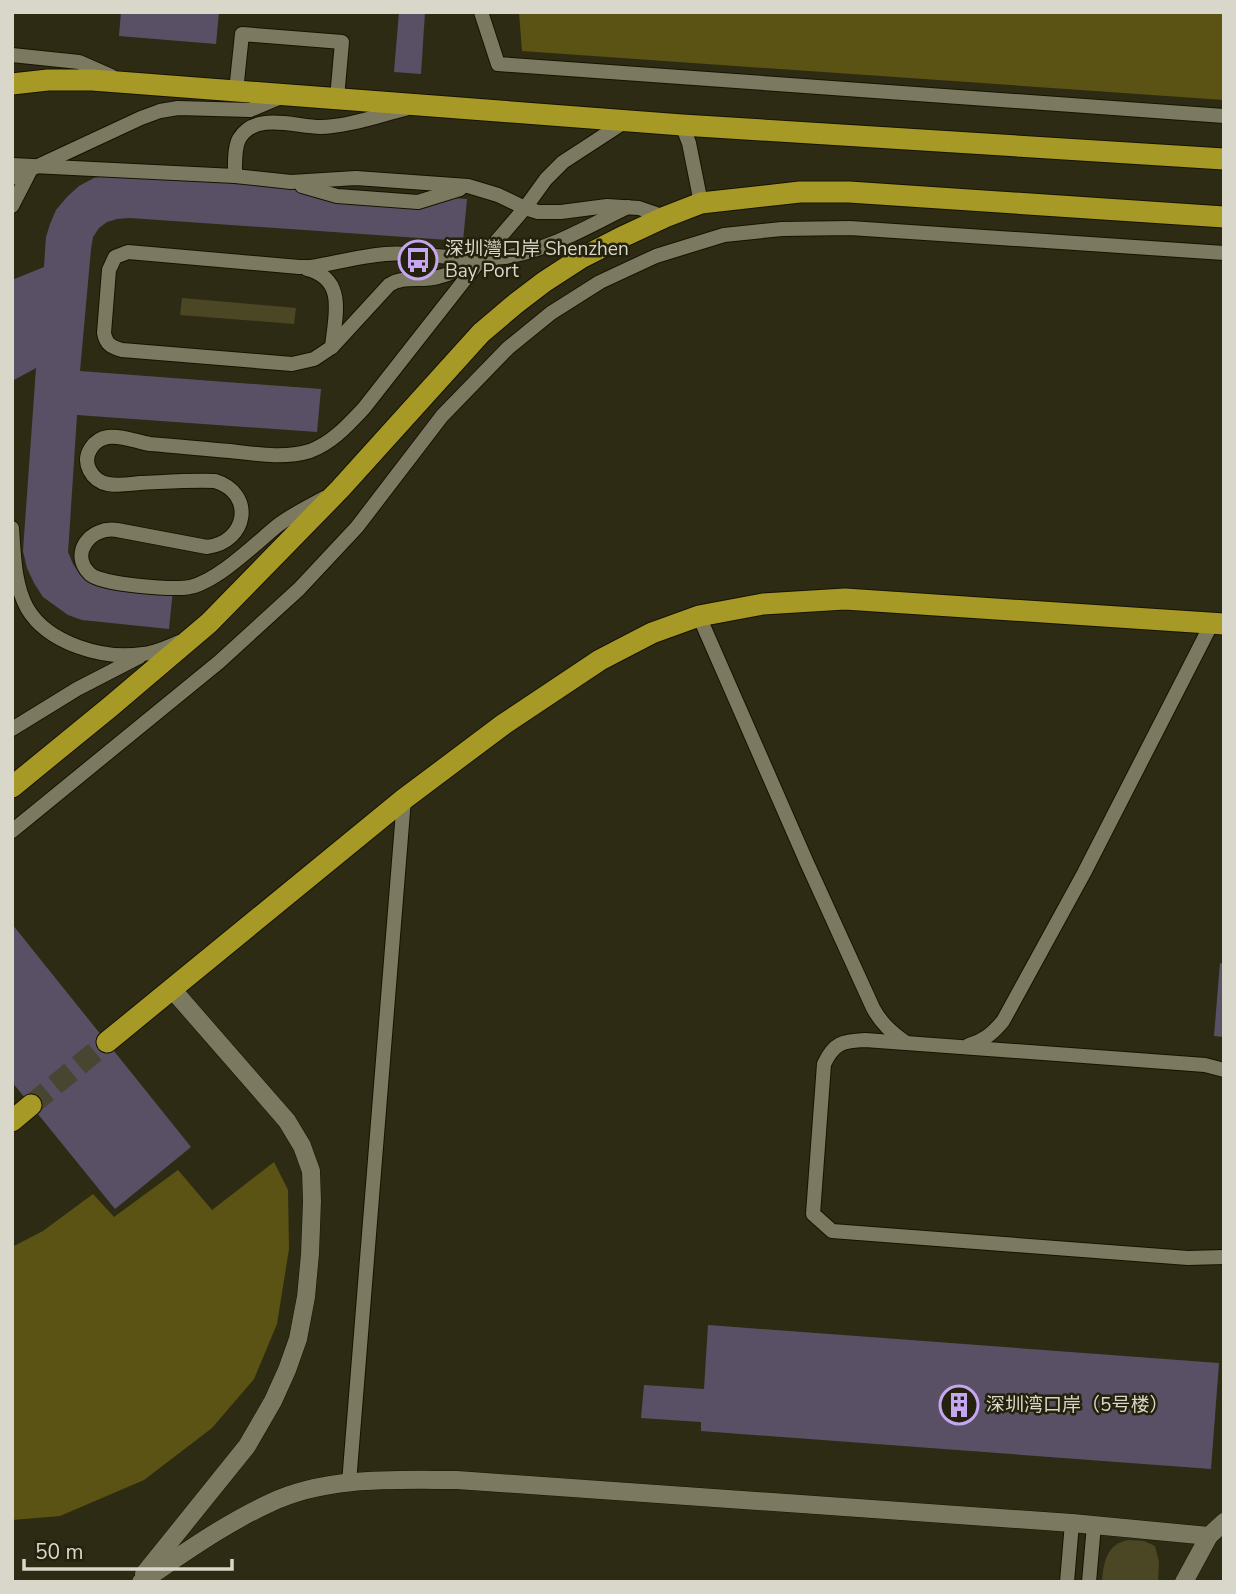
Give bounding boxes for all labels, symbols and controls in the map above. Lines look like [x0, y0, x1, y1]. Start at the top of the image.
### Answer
place label: 深圳灣口岸 Shenzhen Bay Port [445, 236, 629, 284]
bus stop icon: 深圳灣口岸 Shenzhen Bay Port [397, 239, 439, 281]
building icon: 深圳湾口岸（5号楼） [938, 1384, 980, 1426]
place label: 深圳湾口岸（5号楼） [986, 1392, 1168, 1418]
scale bar [24, 1528, 233, 1572]
text: 50 m [35, 1538, 84, 1566]

